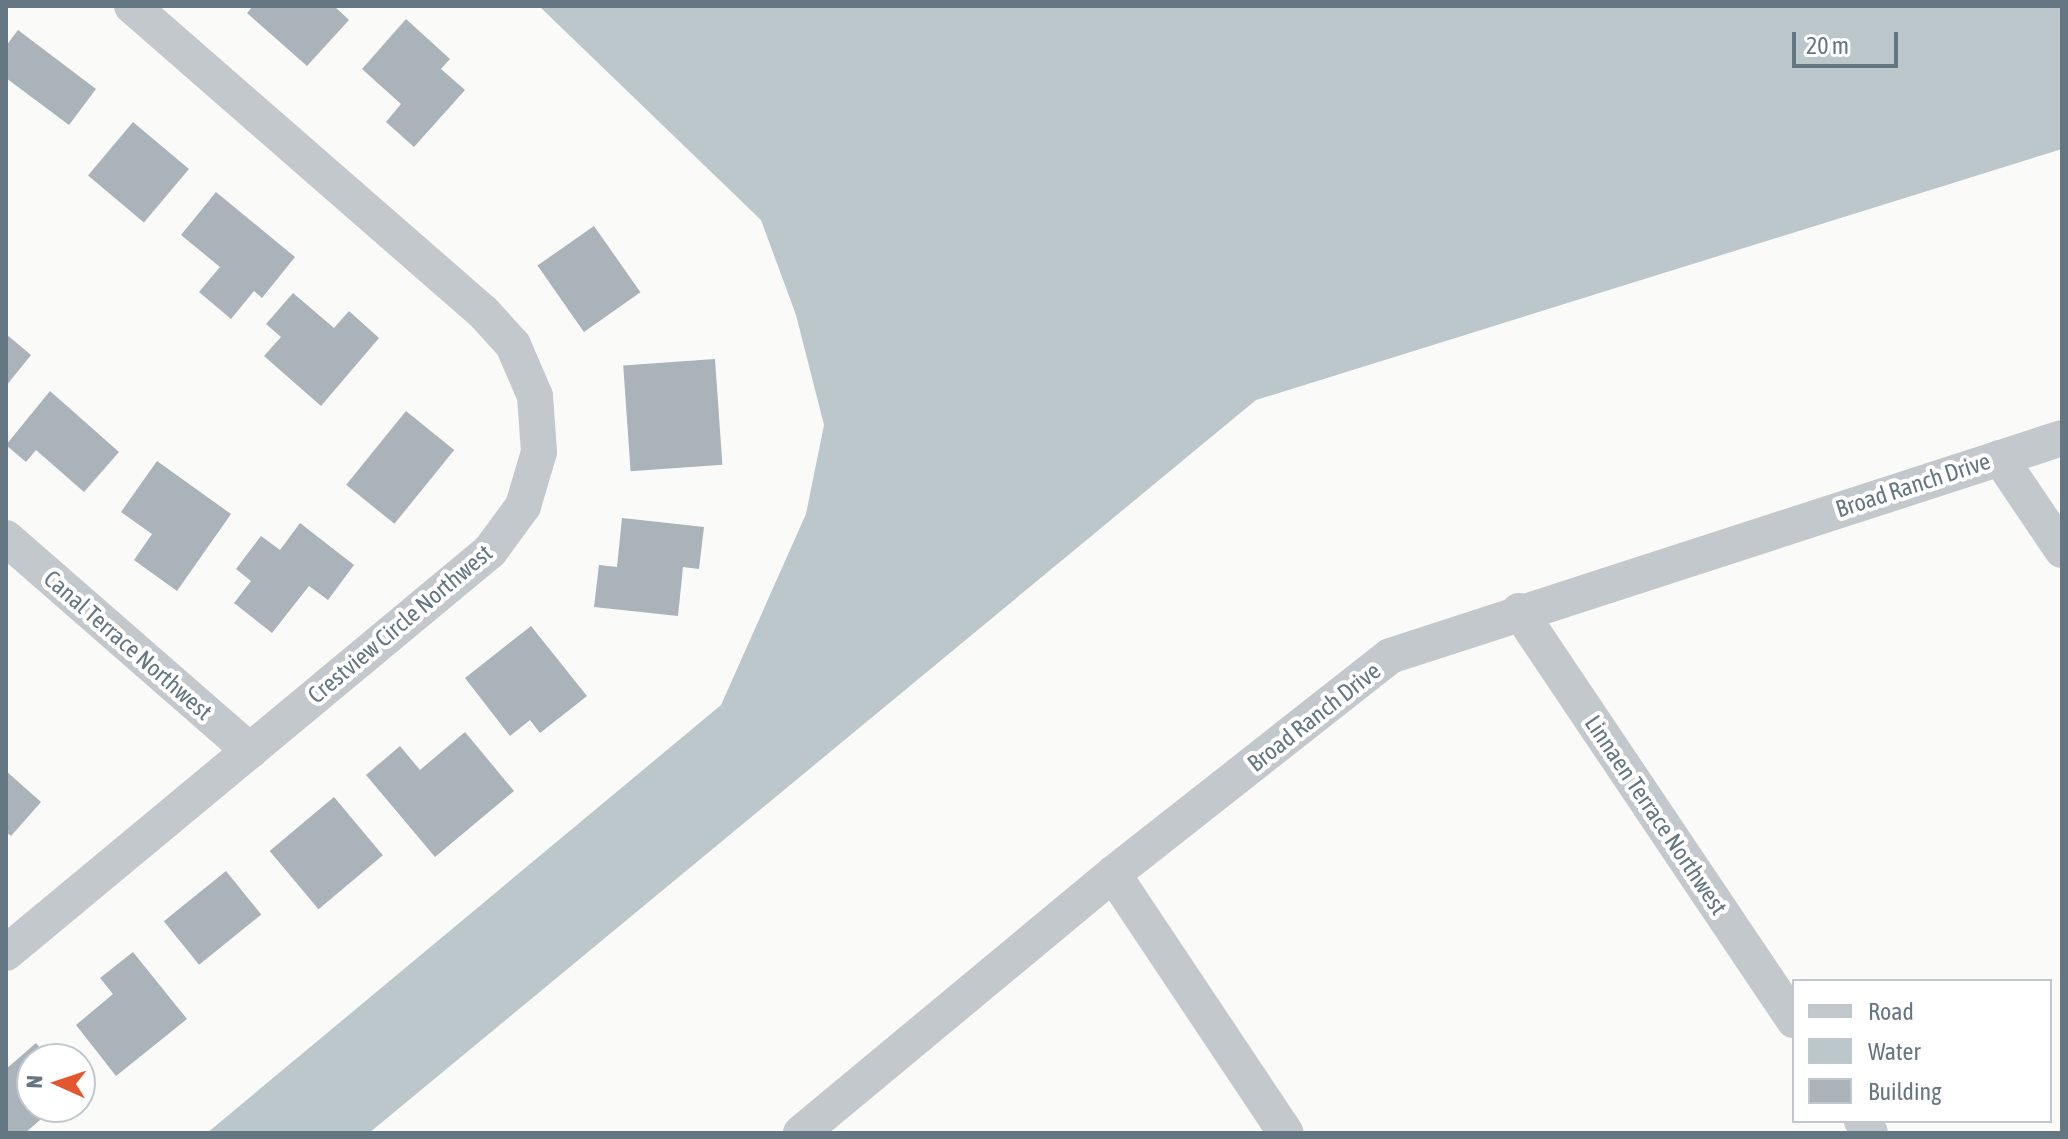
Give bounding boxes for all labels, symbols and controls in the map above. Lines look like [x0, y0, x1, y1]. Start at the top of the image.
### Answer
scale bar [1796, 16, 1902, 66]
text: 20 m [1806, 32, 1849, 59]
street label: Broad Ranch Drive [1832, 446, 1994, 524]
street label: Crestview Circle Northwest [302, 539, 498, 709]
street label: Canal Terrace Northwest [38, 564, 218, 726]
street label: Broad Ranch Drive [1242, 656, 1386, 778]
street label: Linnaen Terrace Northwest [1579, 710, 1733, 920]
legend [1792, 979, 2052, 1123]
text: Road [1868, 998, 1914, 1025]
text: Water [1868, 1038, 1921, 1065]
north arrow [16, 1043, 96, 1123]
text: N [21, 1075, 47, 1089]
text: Building [1868, 1078, 1941, 1105]

